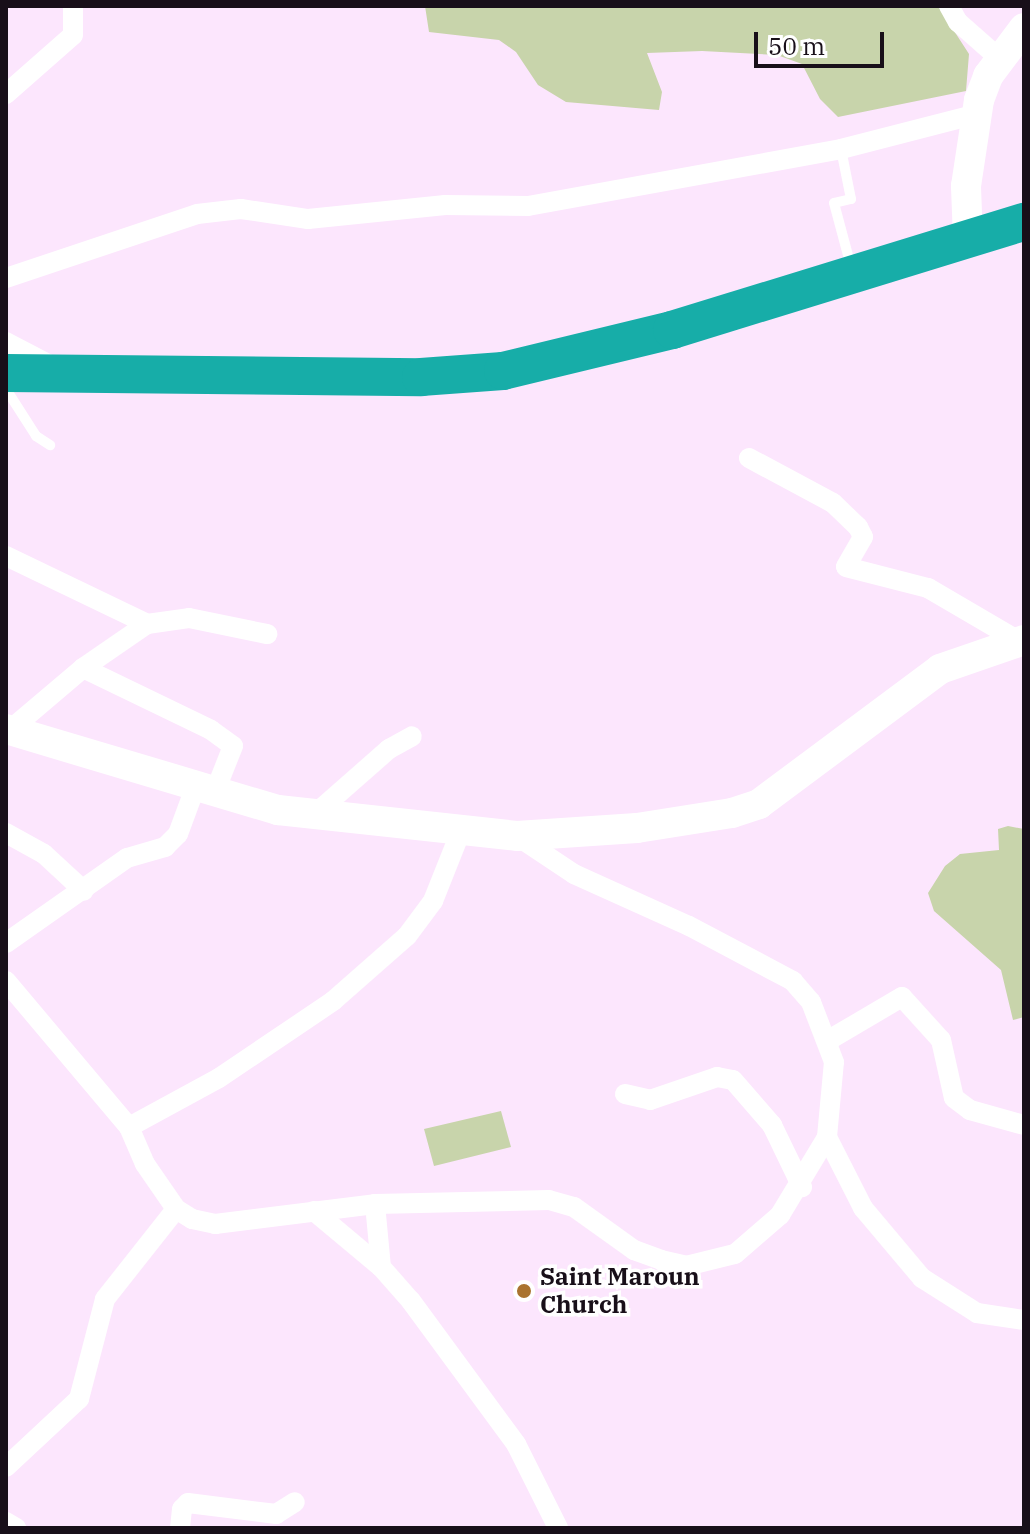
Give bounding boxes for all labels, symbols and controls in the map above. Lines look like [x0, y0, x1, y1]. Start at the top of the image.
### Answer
scale bar [758, 16, 888, 66]
text: 50 m [768, 30, 825, 62]
place label: Saint Maroun Church [540, 1263, 700, 1319]
marker: Saint Maroun Church [515, 1282, 533, 1300]

